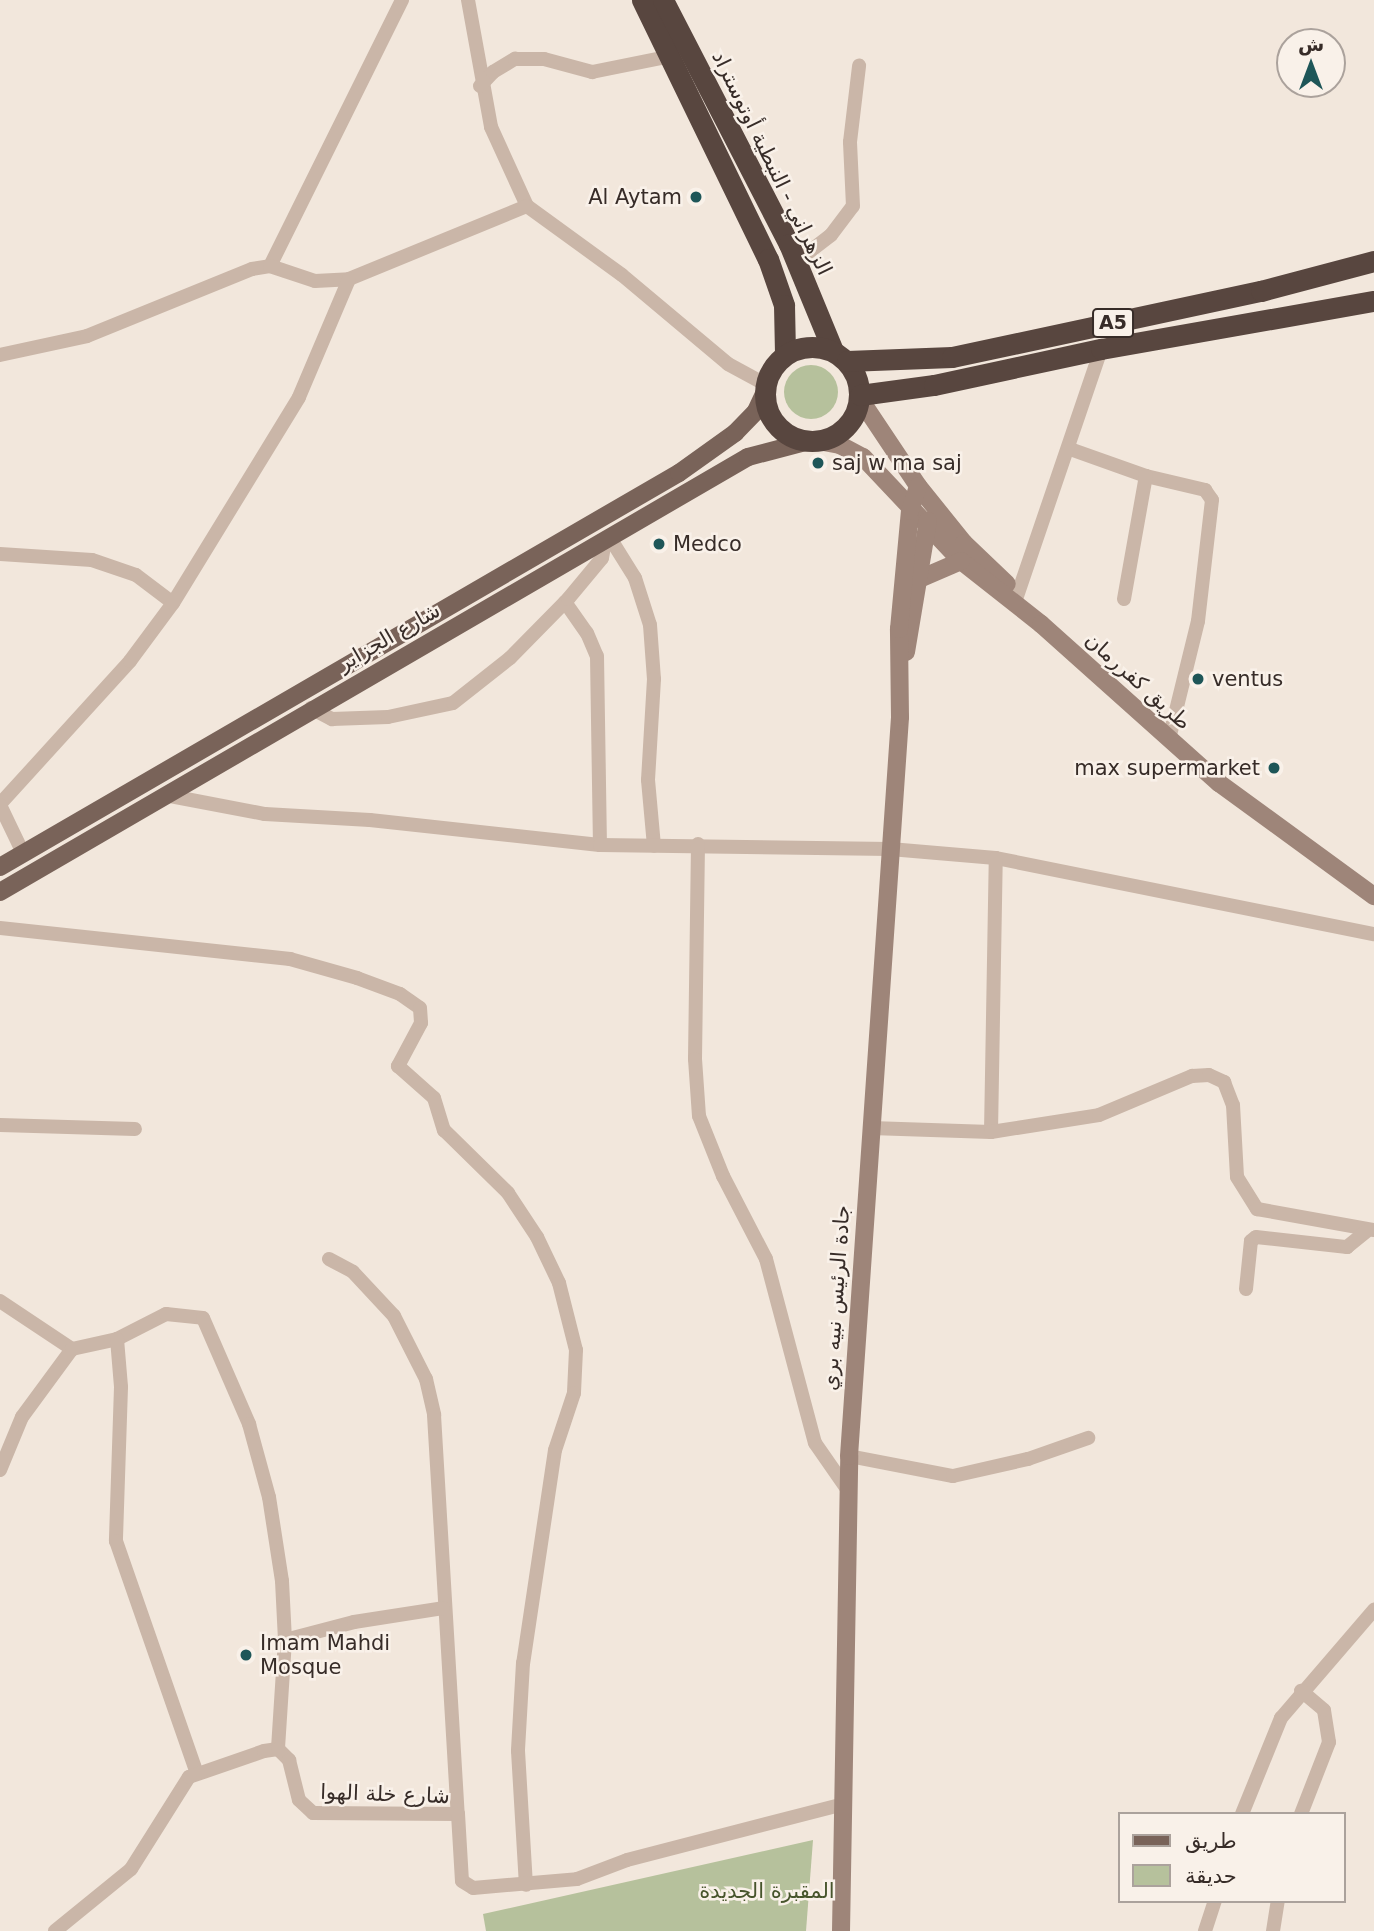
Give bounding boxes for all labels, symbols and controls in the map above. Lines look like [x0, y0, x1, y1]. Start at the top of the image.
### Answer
north arrow [1276, 28, 1346, 98]
text: ش [1298, 33, 1324, 55]
street label: الزهراني - النبطية أوتوستراد [707, 47, 837, 279]
place label: Al Aytam [588, 184, 682, 210]
marker: Al Aytam [688, 189, 704, 205]
road number: A5 [1092, 308, 1134, 338]
place label: saj w ma saj [832, 450, 962, 476]
marker: saj w ma saj [810, 455, 826, 471]
place label: Medco [673, 531, 742, 557]
marker: Medco [651, 536, 667, 552]
street label: شارع الجزاير [333, 598, 445, 676]
street label: طريق كفررمان [1080, 627, 1196, 735]
place label: ventus [1212, 666, 1283, 692]
marker: ventus [1190, 671, 1206, 687]
place label: max supermarket [1074, 755, 1260, 781]
marker: max supermarket [1266, 760, 1282, 776]
street label: جادة الرئيس نبيه بري [817, 1204, 855, 1392]
place label: Imam Mahdi Mosque [260, 1630, 390, 1680]
marker: Imam Mahdi Mosque [238, 1647, 254, 1663]
street label: شارع خلة الهوا [320, 1779, 450, 1809]
legend [1118, 1812, 1346, 1903]
text: طريق [1185, 1829, 1237, 1853]
text: حديقة [1185, 1864, 1237, 1888]
park label: المقبرة الجديدة [699, 1878, 835, 1904]

